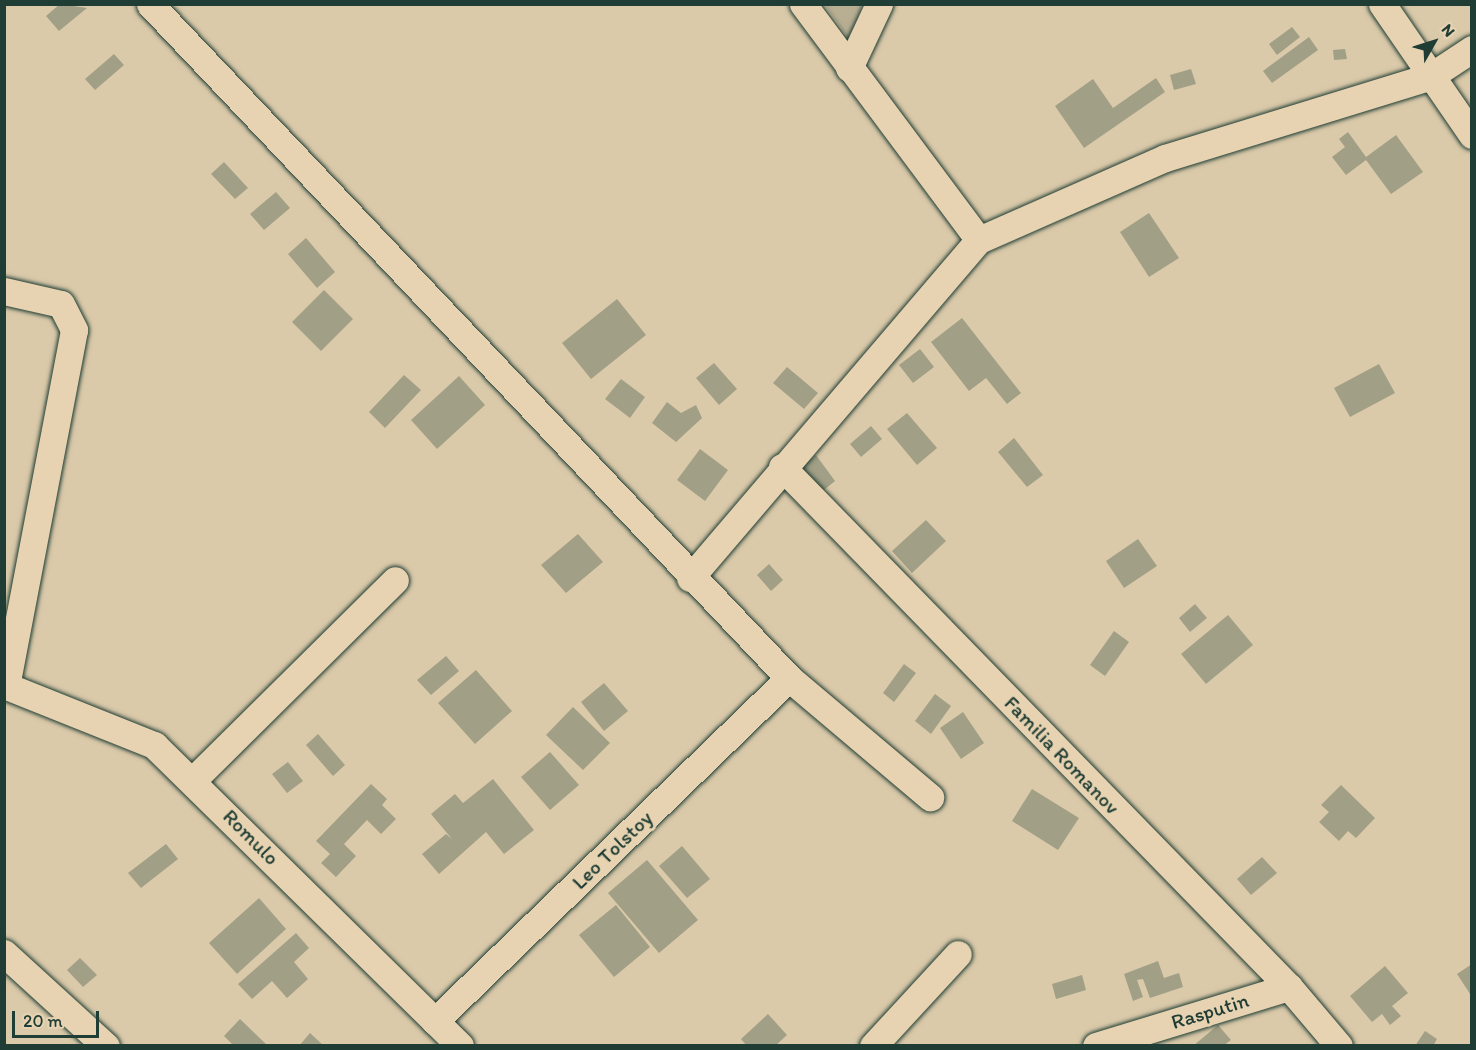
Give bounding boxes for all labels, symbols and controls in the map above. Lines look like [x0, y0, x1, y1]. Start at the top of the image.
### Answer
north arrow [1404, 12, 1464, 72]
text: N [1438, 20, 1459, 41]
street label: Familia Romanov [999, 691, 1125, 819]
street label: Romulo [218, 804, 284, 870]
street label: Leo Tolstoy [567, 806, 657, 894]
street label: Rasputin [1168, 987, 1252, 1035]
scale bar [15, 999, 102, 1037]
text: 20 m [23, 1010, 63, 1032]

